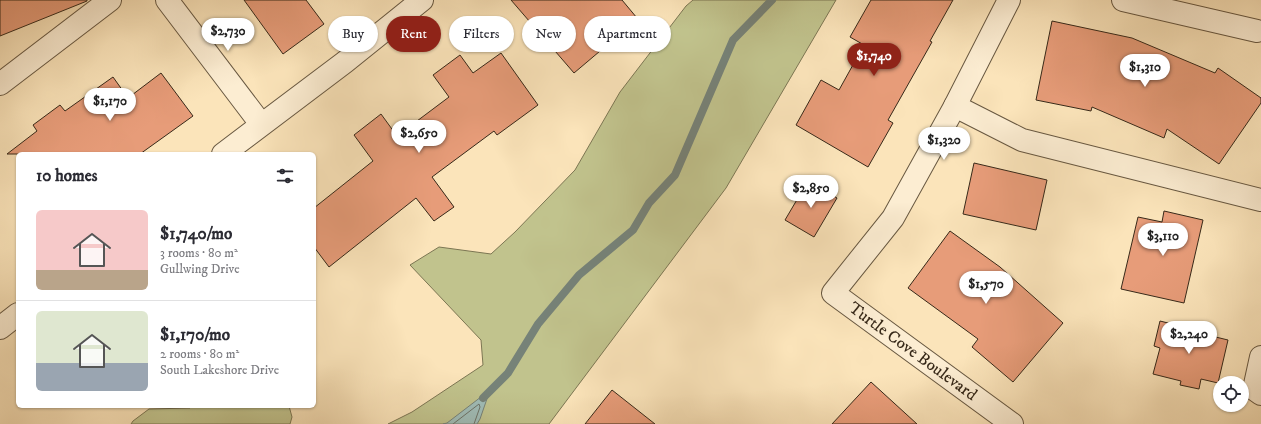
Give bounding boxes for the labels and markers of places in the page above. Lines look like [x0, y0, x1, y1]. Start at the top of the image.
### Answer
pin: $2,730 [195, 18, 261, 52]
pin: $1,740 [841, 43, 907, 77]
pin: $1,310 [1112, 54, 1178, 88]
pin: $1,170 [77, 88, 143, 122]
pin: $2,650 [386, 120, 452, 154]
pin: $1,320 [911, 127, 977, 161]
pin: $2,850 [778, 175, 844, 209]
pin: $3,110 [1130, 223, 1196, 257]
pin: $1,570 [953, 271, 1019, 305]
pin: $2,240 [1156, 321, 1222, 355]

